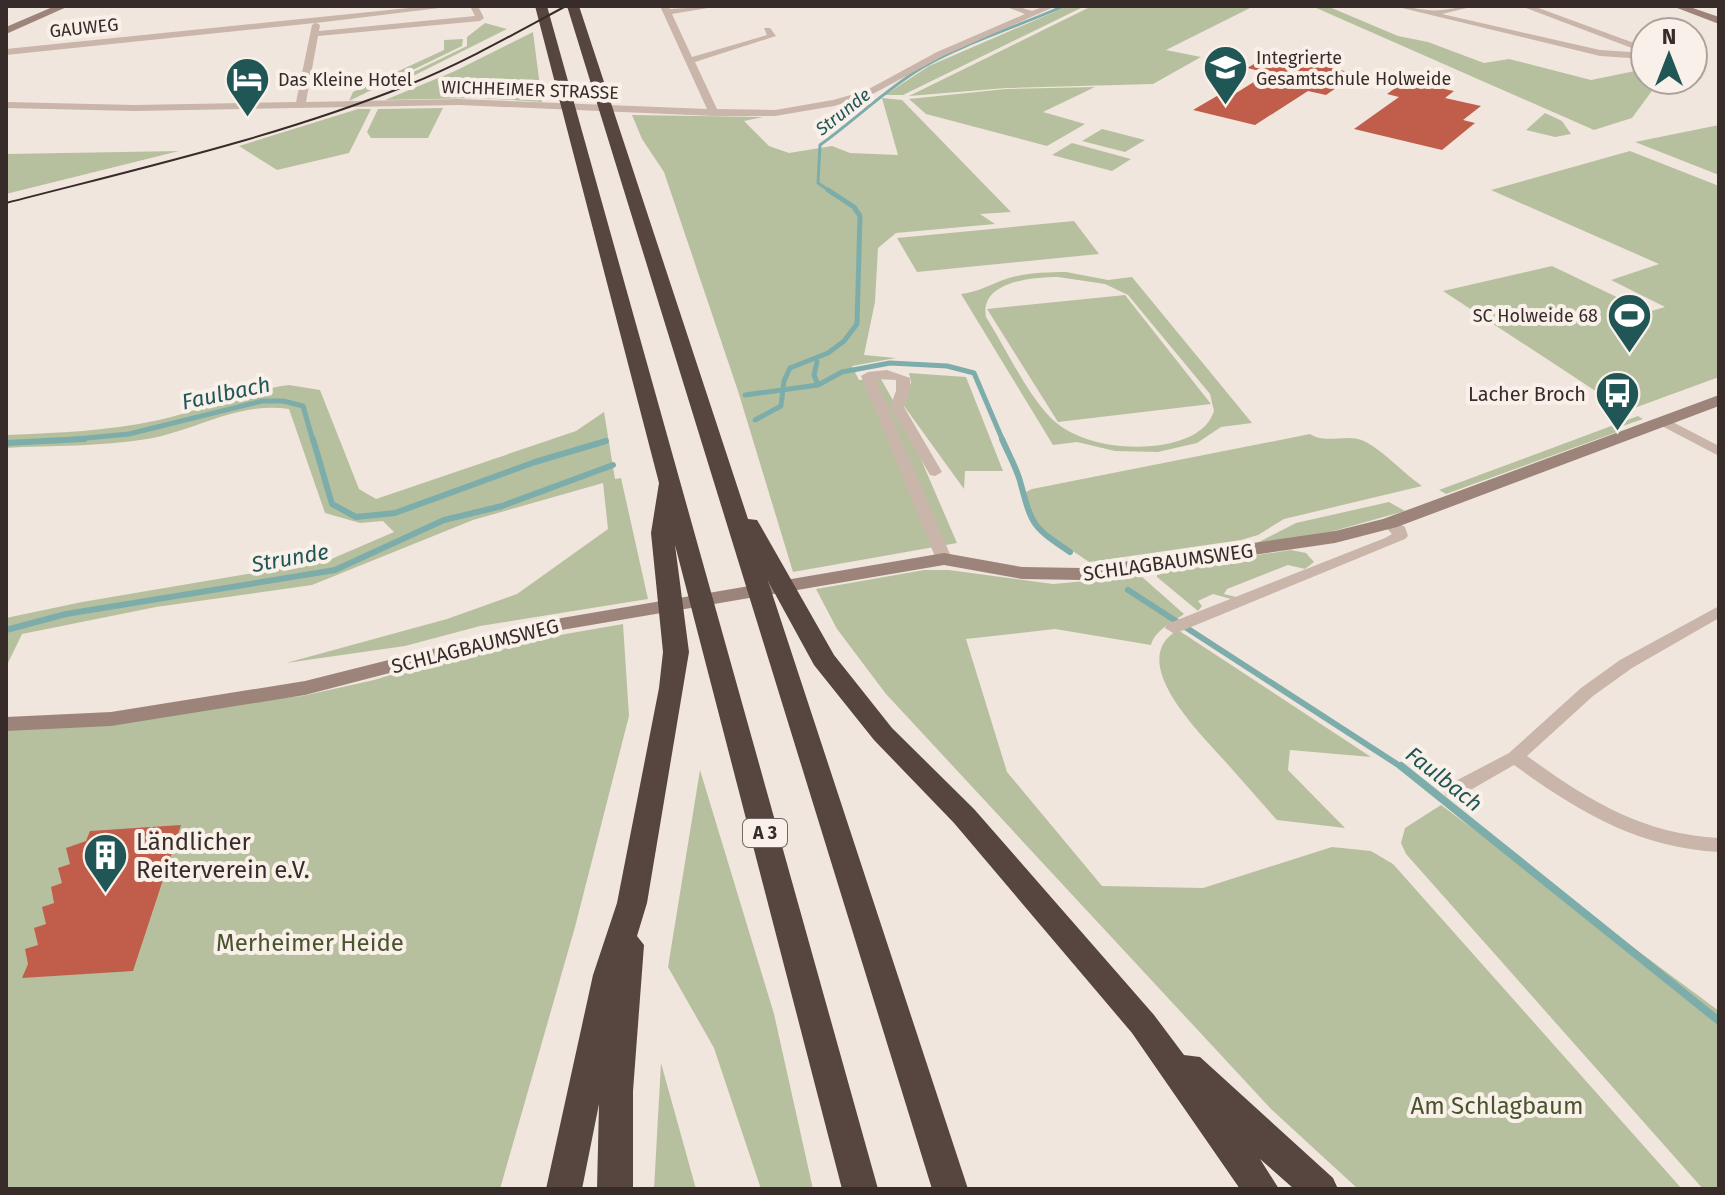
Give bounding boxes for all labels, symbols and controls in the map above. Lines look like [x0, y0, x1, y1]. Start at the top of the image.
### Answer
street label: GAUWEG [49, 13, 119, 43]
north arrow [1629, 16, 1709, 96]
text: N [1662, 23, 1676, 50]
school or university icon: Integrierte Gesamtschule Holweide [1201, 44, 1249, 107]
place label: Integrierte Gesamtschule Holweide [1256, 47, 1451, 90]
hotel icon: Das Kleine Hotel [223, 56, 271, 119]
place label: Das Kleine Hotel [278, 69, 412, 91]
street label: WICHHEIMER STRASSE [441, 76, 619, 104]
water label: Strunde [810, 84, 875, 141]
sports icon: SC Holweide 68 [1605, 292, 1653, 355]
place label: SC Holweide 68 [1473, 305, 1598, 327]
water label: Faulbach [179, 370, 273, 416]
bus stop icon: Lacher Broch [1593, 370, 1641, 433]
place label: Lacher Broch [1468, 382, 1586, 406]
water label: Strunde [248, 538, 331, 578]
street label: SCHLAGBAUMSWEG [1081, 538, 1255, 586]
street label: SCHLAGBAUMSWEG [389, 614, 561, 678]
water label: Faulbach [1400, 741, 1488, 817]
road number: A 3 [743, 819, 787, 847]
place label: Ländlicher Reiterverein e.V. [136, 828, 310, 884]
building icon: Ländlicher Reiterverein e.V. [81, 832, 129, 895]
park label: Merheimer Heide [216, 929, 404, 957]
park label: Am Schlagbaum [1410, 1092, 1584, 1120]

